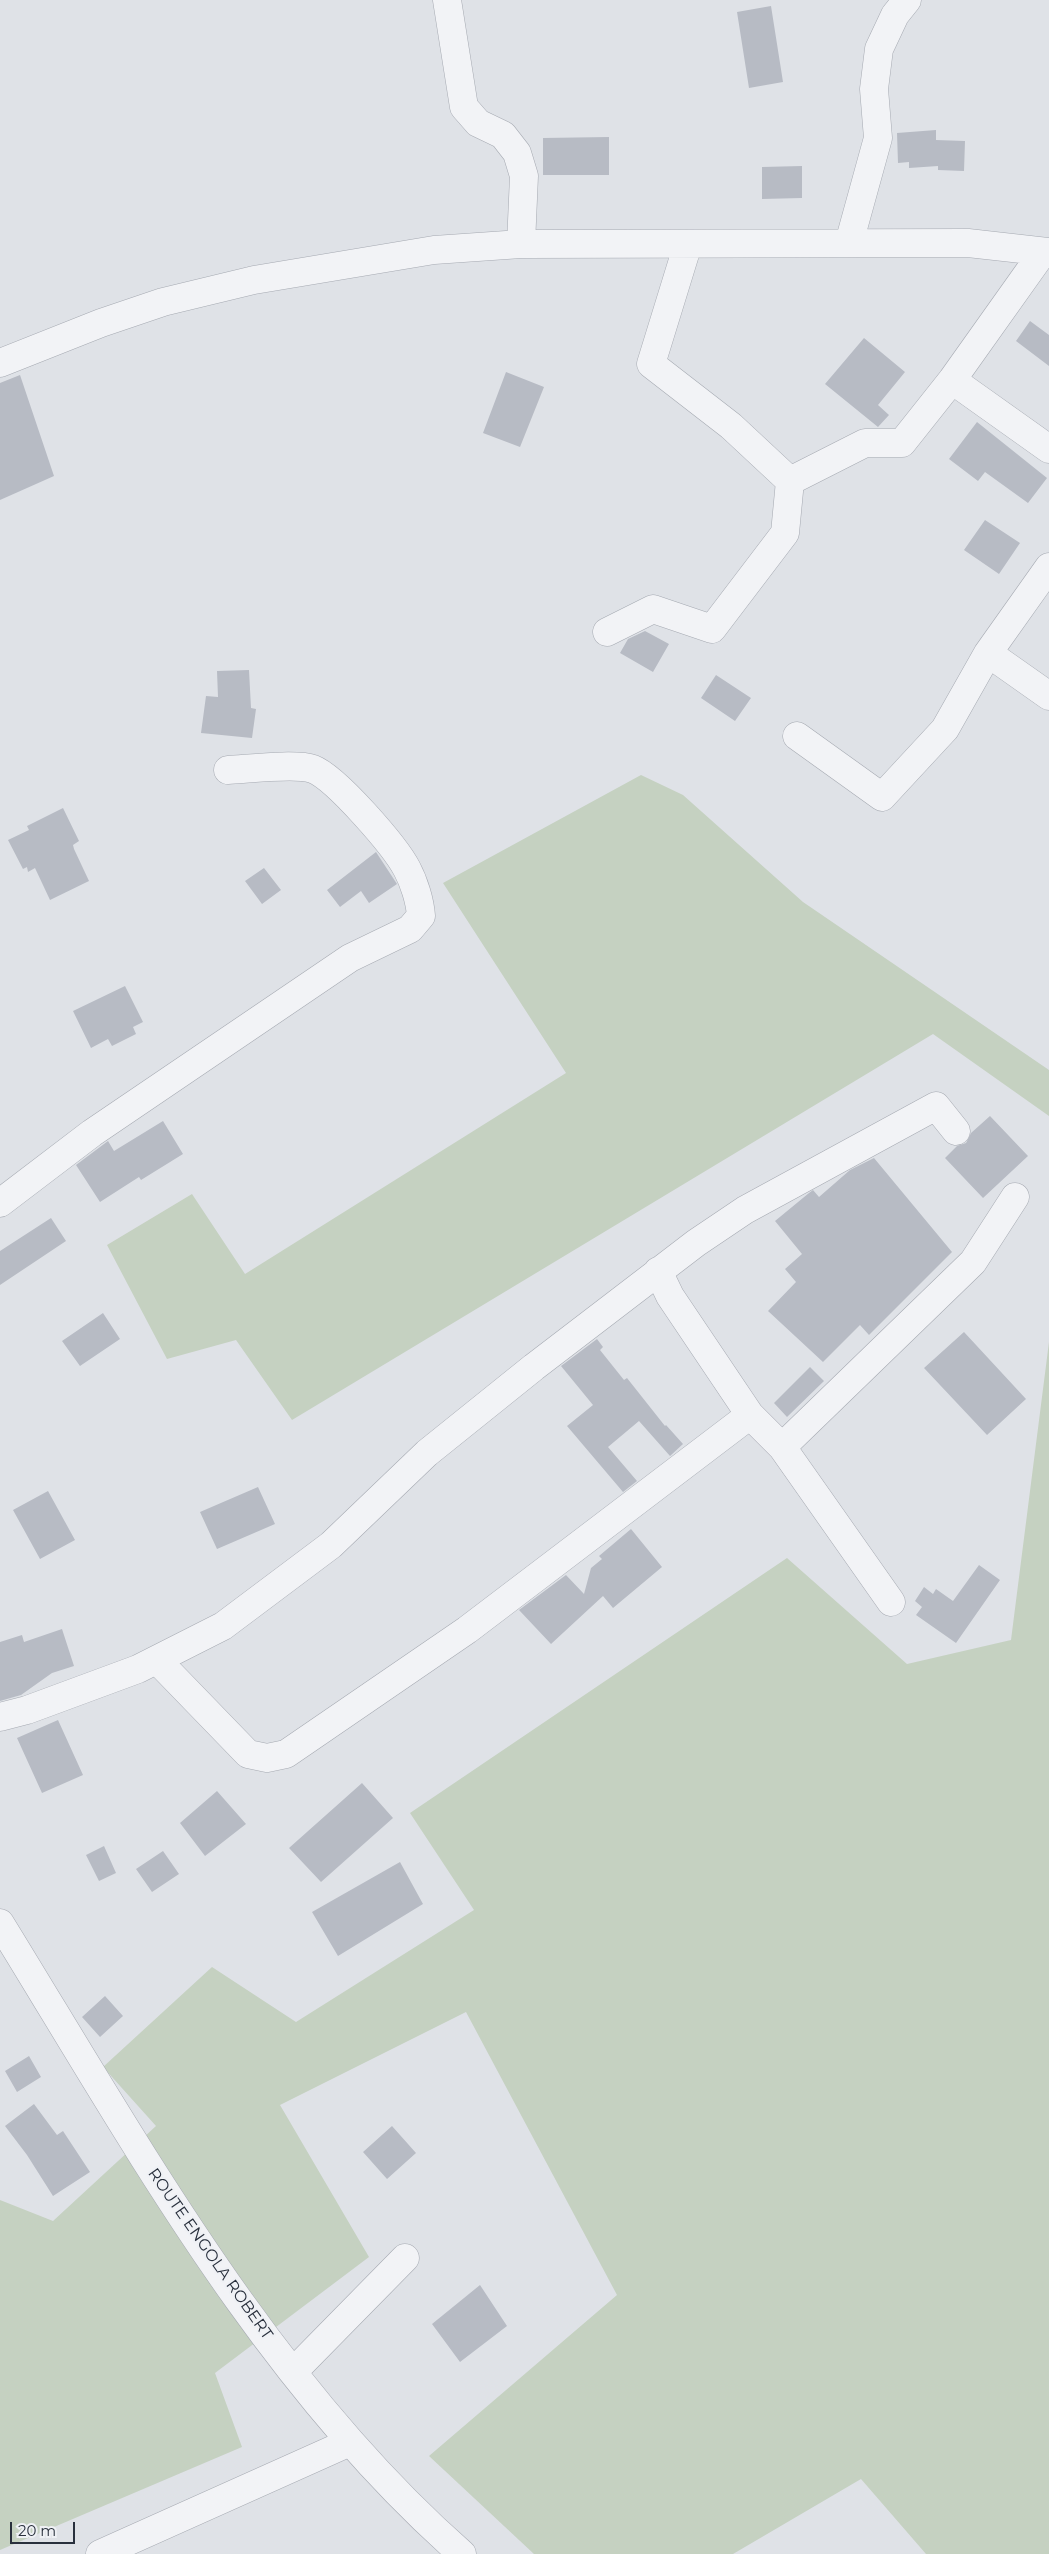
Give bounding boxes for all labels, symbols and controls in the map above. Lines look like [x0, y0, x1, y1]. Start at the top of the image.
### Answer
street label: ROUTE ENGOLA ROBERT [143, 2165, 277, 2343]
scale bar [12, 2512, 78, 2544]
text: 20 m [18, 2521, 56, 2540]

